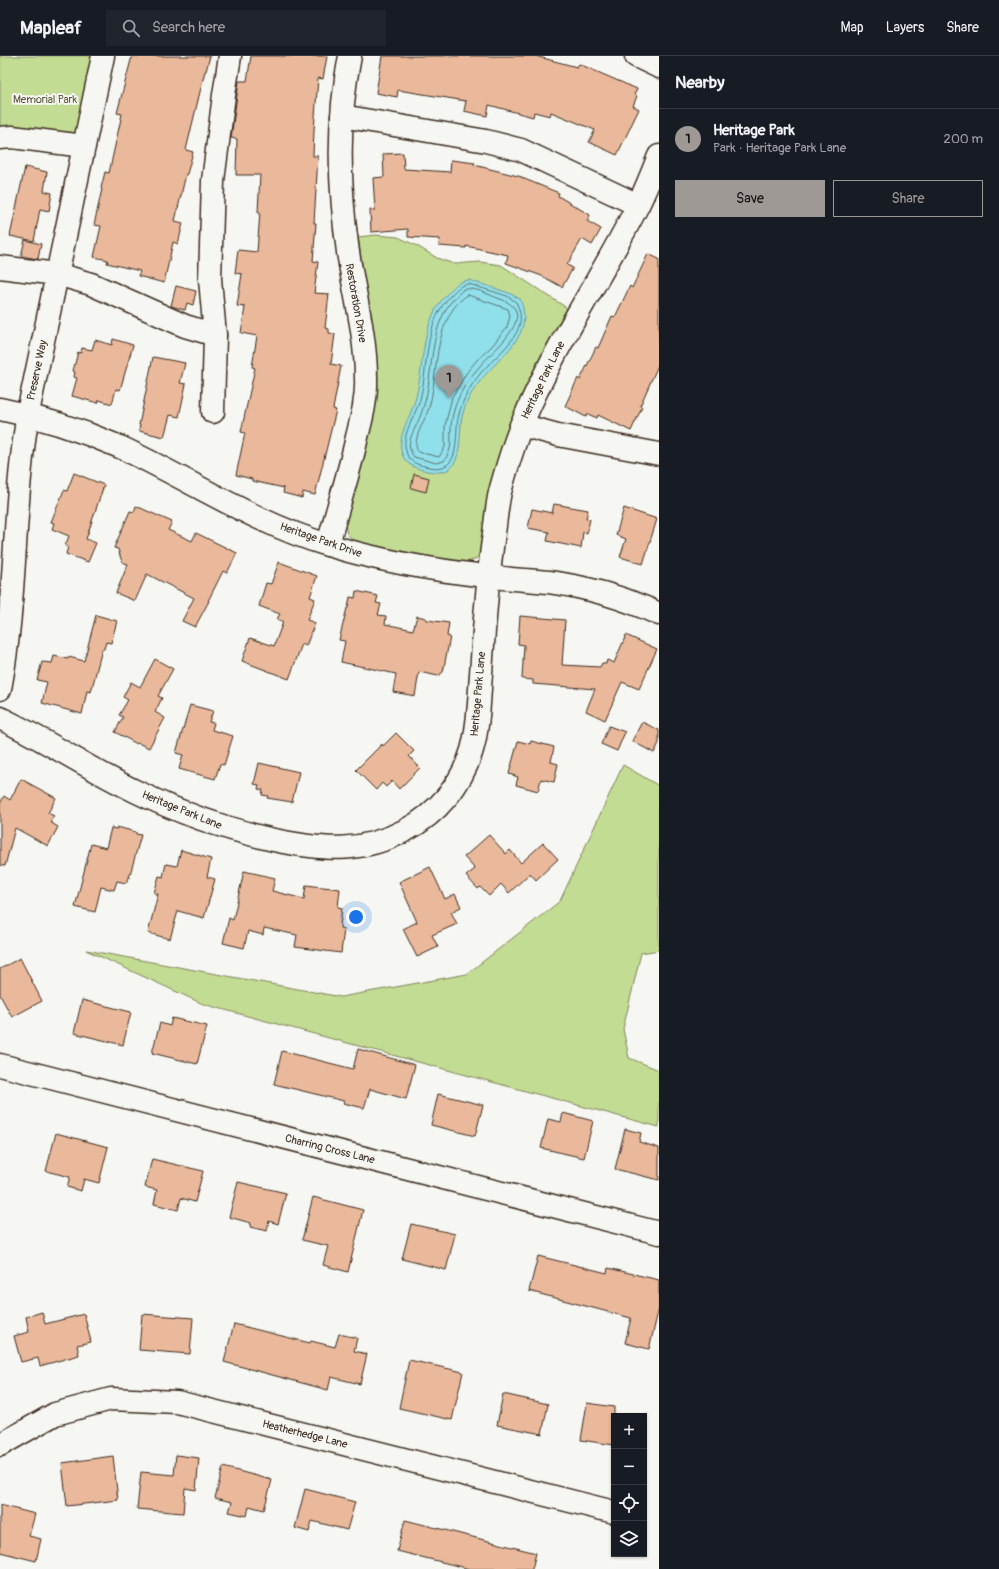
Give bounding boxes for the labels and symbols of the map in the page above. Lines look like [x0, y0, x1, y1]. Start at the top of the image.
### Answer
park label: Memorial Park [13, 93, 77, 106]
street label: Restoration Drive [343, 262, 369, 344]
street label: Preserve Way [24, 338, 50, 401]
street label: Heritage Park Lane [519, 338, 568, 421]
pin: 1 [436, 365, 462, 398]
street label: Heritage Park Drive [278, 520, 364, 560]
street label: Heritage Park Lane [468, 651, 488, 737]
street label: Heritage Park Lane [140, 788, 224, 832]
your location [346, 907, 366, 927]
street label: Charring Cross Lane [284, 1132, 377, 1167]
street label: Heatherhedge Lane [261, 1417, 350, 1451]

